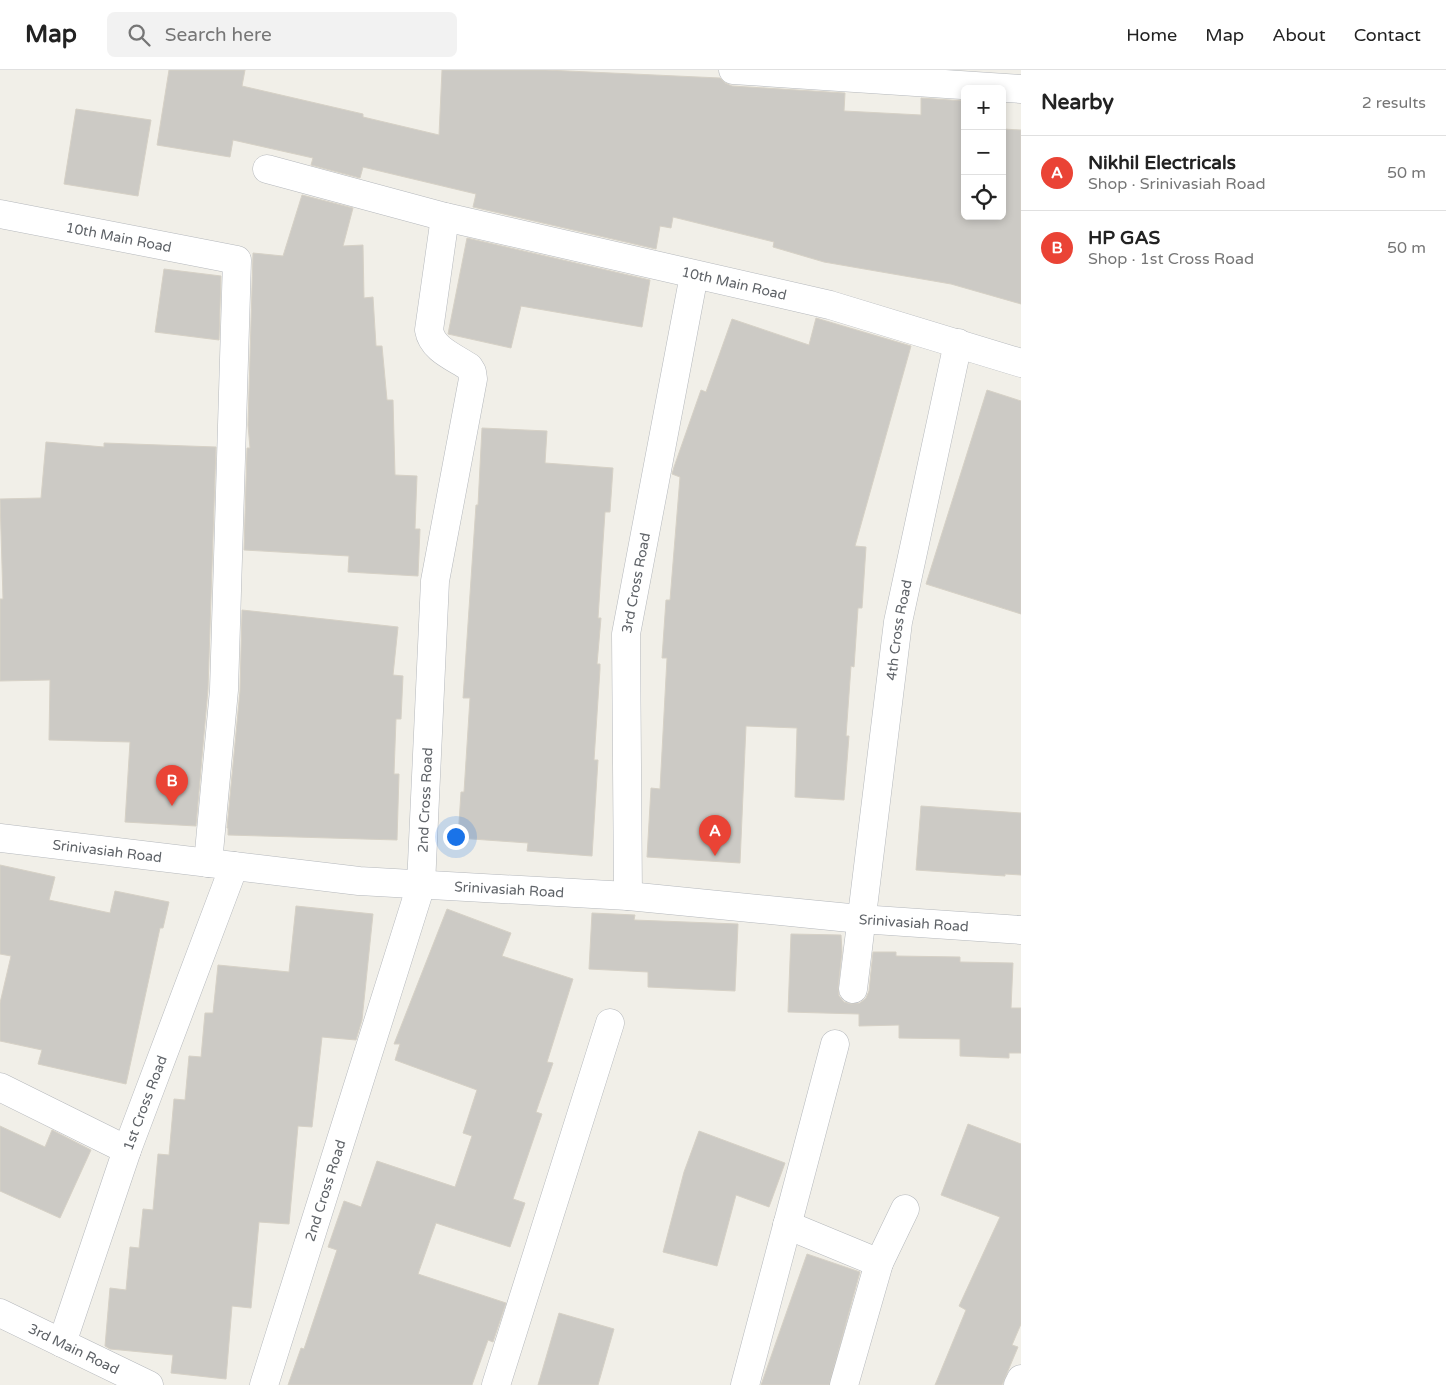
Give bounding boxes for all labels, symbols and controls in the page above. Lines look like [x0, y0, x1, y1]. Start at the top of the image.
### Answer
search box [107, 12, 457, 57]
text: Map [25, 20, 77, 49]
icon: search [125, 21, 153, 49]
text: Search here [165, 24, 272, 46]
text: Home [1126, 24, 1177, 46]
text: Map [1205, 24, 1244, 46]
text: About [1272, 24, 1326, 46]
text: Contact [1354, 24, 1421, 46]
map controls [961, 85, 1006, 220]
button: + [961, 85, 1006, 130]
text: Nearby [1041, 90, 1114, 115]
text: 2 results [1362, 93, 1426, 113]
button: − [961, 130, 1006, 175]
text: Nikhil Electricals [1088, 152, 1236, 174]
text: A [1051, 163, 1063, 183]
text: 50 m [1387, 163, 1426, 183]
text: Shop · Srinivasiah Road [1088, 174, 1266, 194]
button: locate [961, 175, 1006, 220]
street label: 10th Main Road [64, 219, 173, 256]
text: HP GAS [1088, 227, 1160, 249]
text: B [1051, 238, 1063, 258]
text: 50 m [1387, 238, 1426, 258]
text: Shop · 1st Cross Road [1088, 249, 1254, 269]
street label: 10th Main Road [680, 263, 788, 304]
street label: 3rd Cross Road [618, 531, 654, 635]
street label: 4th Cross Road [883, 578, 916, 681]
street label: 2nd Cross Road [414, 747, 436, 853]
pin: B [156, 765, 188, 806]
pin: A [699, 815, 731, 856]
your location [443, 824, 469, 850]
street label: Srinivasiah Road [51, 836, 163, 866]
street label: Srinivasiah Road [454, 878, 565, 901]
street label: Srinivasiah Road [858, 911, 969, 935]
street label: 1st Cross Road [120, 1053, 171, 1153]
street label: 2nd Cross Road [302, 1138, 349, 1243]
street label: 3rd Main Road [25, 1320, 122, 1378]

